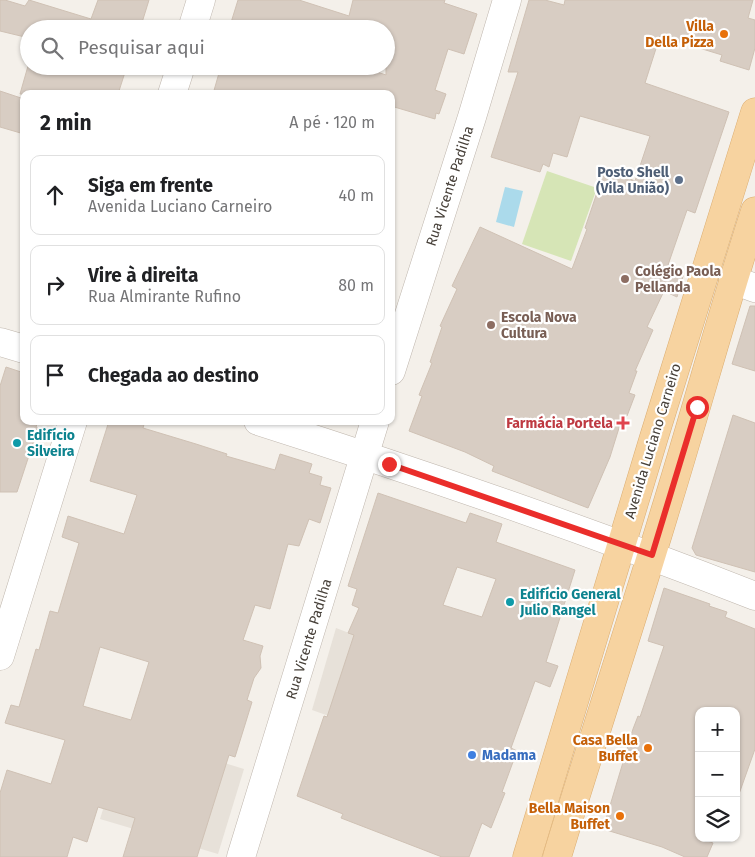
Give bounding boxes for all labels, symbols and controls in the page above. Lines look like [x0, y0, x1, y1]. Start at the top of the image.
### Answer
place label: Villa Della Pizza [645, 18, 714, 51]
search box [20, 20, 395, 75]
marker: Villa Della Pizza [718, 28, 730, 40]
icon: search [38, 34, 66, 62]
text: Pesquisar aqui [78, 36, 205, 59]
text: 2 min [40, 110, 92, 136]
text: A pé · 120 m [289, 113, 375, 132]
street label: Rua Vicente Padilha [423, 124, 477, 248]
place label: Posto Shell (Vila União) [596, 164, 670, 197]
text: Siga em frente [88, 174, 213, 197]
marker: Posto Shell (Vila União) [673, 174, 685, 186]
icon: ahead [41, 181, 69, 209]
text: 40 m [339, 186, 374, 205]
text: Avenida Luciano Carneiro [88, 197, 272, 216]
place label: Colégio Paola Pellanda [635, 263, 722, 296]
text: Vire à direita [88, 264, 198, 287]
icon: right [41, 271, 69, 299]
marker: Colégio Paola Pellanda [619, 273, 631, 285]
text: 80 m [338, 276, 374, 295]
text: Rua Almirante Rufino [88, 287, 241, 306]
place label: Escola Nova Cultura [501, 309, 577, 342]
marker: Escola Nova Cultura [485, 319, 497, 331]
icon: arrive [41, 361, 69, 389]
street label: Avenida Luciano Carneiro [621, 361, 685, 521]
text: Chegada ao destino [88, 364, 259, 387]
route start [686, 396, 709, 419]
place label: Farmácia Portela [506, 415, 613, 432]
marker: Farmácia Portela [617, 417, 629, 429]
place label: Edifício Silveira [27, 427, 75, 460]
marker: Edifício Silveira [11, 437, 23, 449]
route end [378, 453, 401, 476]
street label: Rua Vicente Padilha [283, 577, 335, 701]
place label: Edifício General Julio Rangel [519, 586, 622, 619]
marker: Edifício General Julio Rangel [504, 596, 516, 608]
map controls [695, 707, 740, 842]
button: + [695, 707, 740, 752]
place label: Casa Bella Buffet [573, 732, 639, 765]
marker: Casa Bella Buffet [642, 742, 654, 754]
place label: Madama [482, 747, 537, 764]
marker: Madama [466, 749, 478, 761]
button: − [695, 752, 740, 797]
button: layers [695, 797, 740, 842]
place label: Bella Maison Buffet [529, 800, 611, 833]
marker: Bella Maison Buffet [614, 810, 626, 822]

